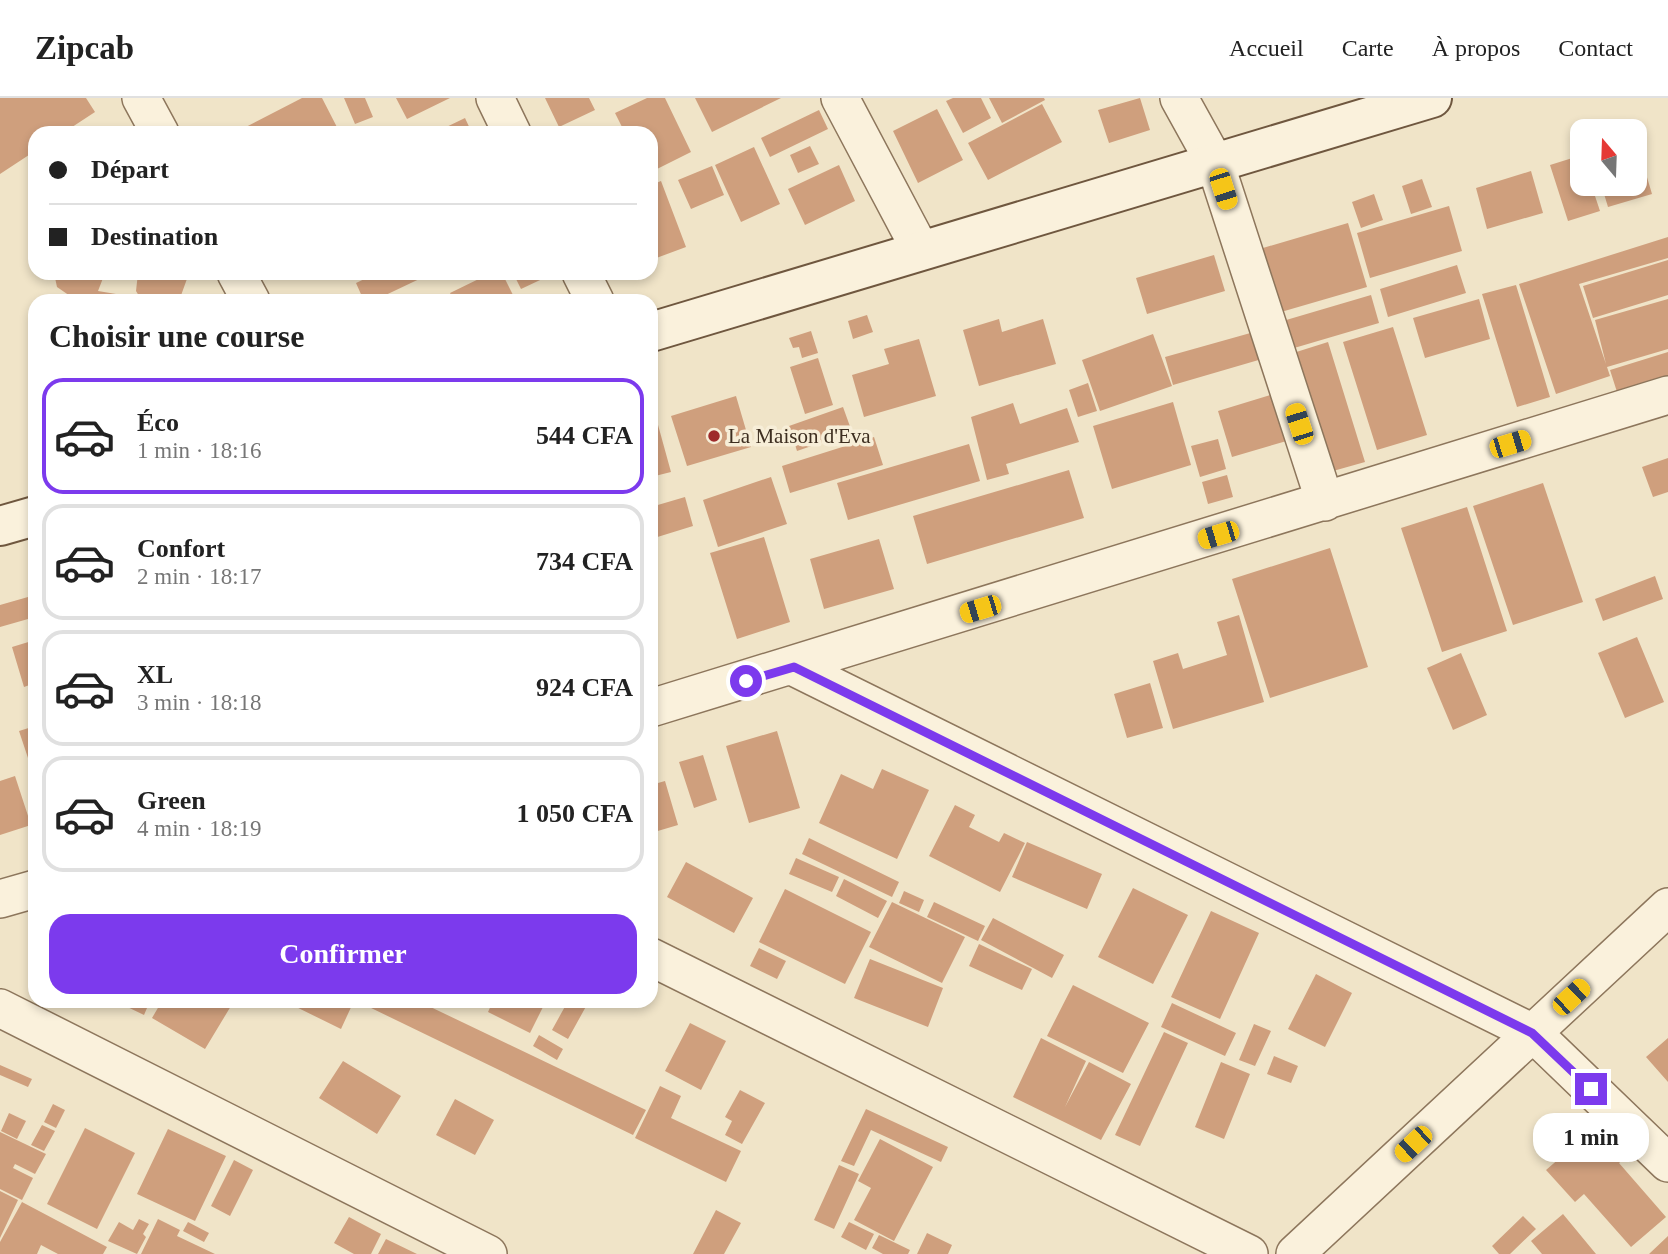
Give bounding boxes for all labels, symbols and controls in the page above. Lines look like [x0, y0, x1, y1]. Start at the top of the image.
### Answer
text: Zipcab [35, 30, 134, 66]
text: Accueil [1229, 35, 1304, 61]
text: Carte [1342, 35, 1394, 61]
text: À propos [1432, 35, 1520, 61]
text: Contact [1558, 35, 1633, 61]
north arrow [1570, 119, 1647, 196]
map controls [1570, 119, 1647, 196]
text: Départ [91, 155, 169, 184]
car [1207, 166, 1240, 212]
text: Destination [91, 222, 218, 251]
text: Choisir une course [49, 318, 304, 354]
car [1283, 401, 1316, 447]
icon: car [53, 405, 116, 468]
text: Éco [137, 408, 179, 437]
text: 544 CFA [536, 421, 633, 450]
place label: La Maison d'Eva [728, 424, 871, 448]
marker: La Maison d'Eva [706, 428, 722, 444]
car [1487, 428, 1534, 460]
text: 1 min · 18:16 [137, 438, 262, 463]
car [1195, 519, 1242, 551]
icon: car [53, 531, 116, 594]
text: Confort [137, 534, 225, 563]
text: 734 CFA [536, 547, 633, 576]
text: 2 min · 18:17 [137, 564, 262, 589]
car [957, 593, 1004, 625]
icon: car [53, 657, 116, 720]
text: XL [137, 660, 173, 689]
route start [730, 665, 762, 697]
text: 924 CFA [536, 673, 633, 702]
text: 3 min · 18:18 [137, 690, 262, 715]
icon: car [53, 783, 116, 846]
text: Green [137, 786, 206, 815]
text: 1 050 CFA [516, 799, 633, 828]
text: 4 min · 18:19 [137, 816, 262, 841]
button: Confirmer [49, 914, 637, 994]
car [1549, 975, 1594, 1019]
route end [1575, 1073, 1607, 1105]
callout: 1 min [1533, 1114, 1649, 1162]
car [1391, 1122, 1436, 1166]
text: 1 min [1563, 1125, 1619, 1150]

